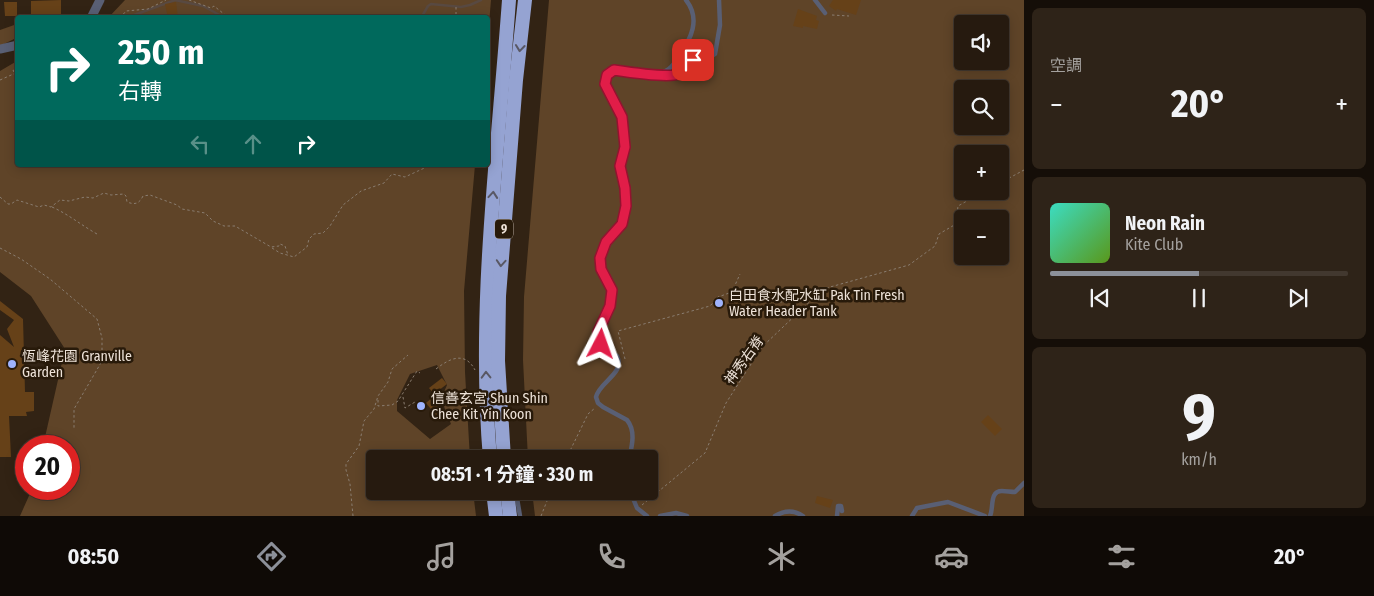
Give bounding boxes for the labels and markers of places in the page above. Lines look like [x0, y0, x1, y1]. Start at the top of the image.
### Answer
pin [672, 39, 714, 81]
place label: 白田食水配水缸 Pak Tin Fresh Water Header Tank [729, 287, 905, 320]
marker: 白田食水配水缸 Pak Tin Fresh Water Header Tank [713, 297, 725, 309]
place label: 恆峰花園 Granville Garden [22, 348, 132, 381]
marker: 恆峰花園 Granville Garden [6, 358, 18, 370]
place label: 信善玄宮 Shun Shin Chee Kit Yin Koon [431, 390, 548, 423]
marker: 信善玄宮 Shun Shin Chee Kit Yin Koon [415, 400, 427, 412]

